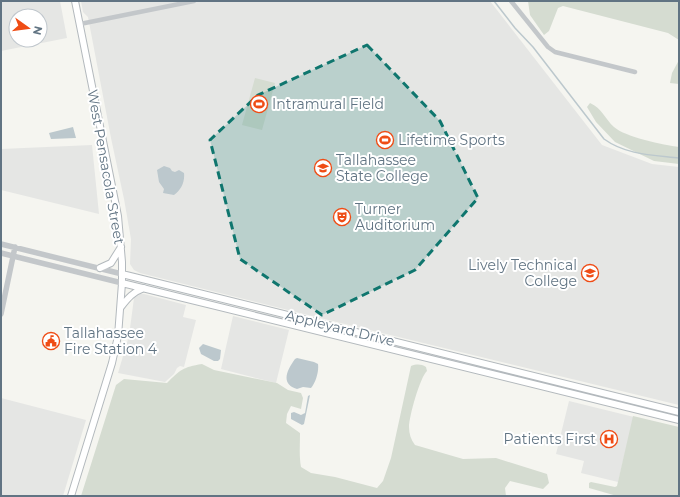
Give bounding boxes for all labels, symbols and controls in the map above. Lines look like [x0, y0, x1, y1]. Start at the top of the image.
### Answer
north arrow [8, 8, 48, 48]
text: N [30, 24, 46, 36]
street label: West Pensacola Street [84, 88, 129, 246]
sports icon: Intramural Field [249, 94, 269, 114]
place label: Intramural Field [272, 95, 384, 113]
sports icon: Lifetime Sports [375, 130, 395, 150]
place label: Lifetime Sports [398, 131, 505, 149]
place label: Tallahassee State College [336, 151, 428, 185]
school or university icon: Tallahassee State College [313, 158, 333, 178]
place label: Turner Auditorium [355, 200, 435, 234]
theatre icon: Turner Auditorium [332, 207, 352, 227]
place label: Lively Technical College [468, 256, 577, 290]
school or university icon: Lively Technical College [580, 263, 600, 283]
street label: Appleyard Drive [283, 306, 397, 350]
place label: Tallahassee Fire Station 4 [64, 324, 158, 358]
public building icon: Tallahassee Fire Station 4 [41, 331, 61, 351]
hospital icon: Patients First [599, 429, 619, 449]
place label: Patients First [504, 430, 596, 448]

